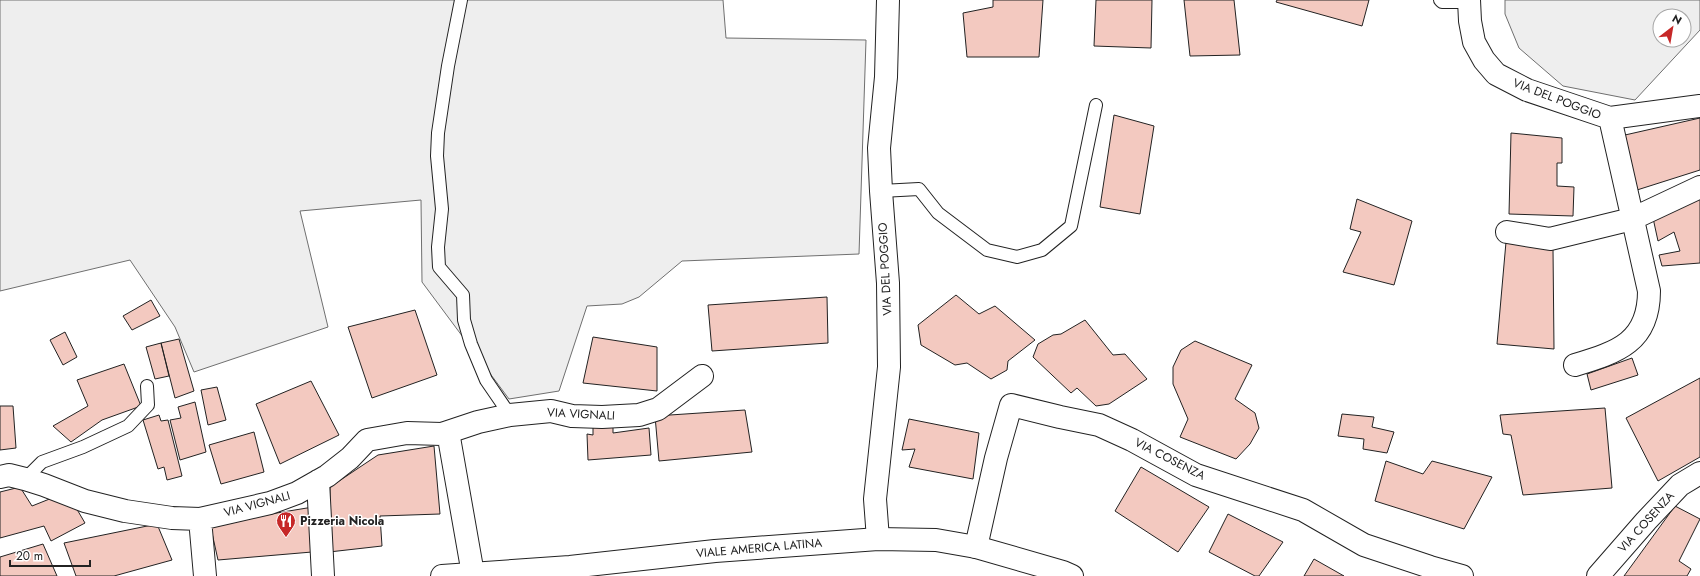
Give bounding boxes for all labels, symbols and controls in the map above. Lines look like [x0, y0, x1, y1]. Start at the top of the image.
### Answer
north arrow [1652, 8, 1692, 48]
text: N [1669, 10, 1685, 29]
street label: VIA DEL POGGIO [1510, 74, 1604, 124]
street label: VIA DEL POGGIO [874, 222, 896, 316]
street label: VIA VIGNALI [547, 403, 615, 425]
street label: VIA COSENZA [1132, 433, 1208, 485]
street label: VIA VIGNALI [222, 486, 292, 522]
street label: VIA COSENZA [1614, 487, 1679, 557]
restaurant icon: Pizzeria Nicola [275, 510, 297, 538]
place label: Pizzeria Nicola [300, 512, 384, 530]
street label: VIALE AMERICA LATINA [695, 534, 823, 562]
scale bar [10, 542, 90, 568]
text: 20 m [16, 547, 43, 565]

